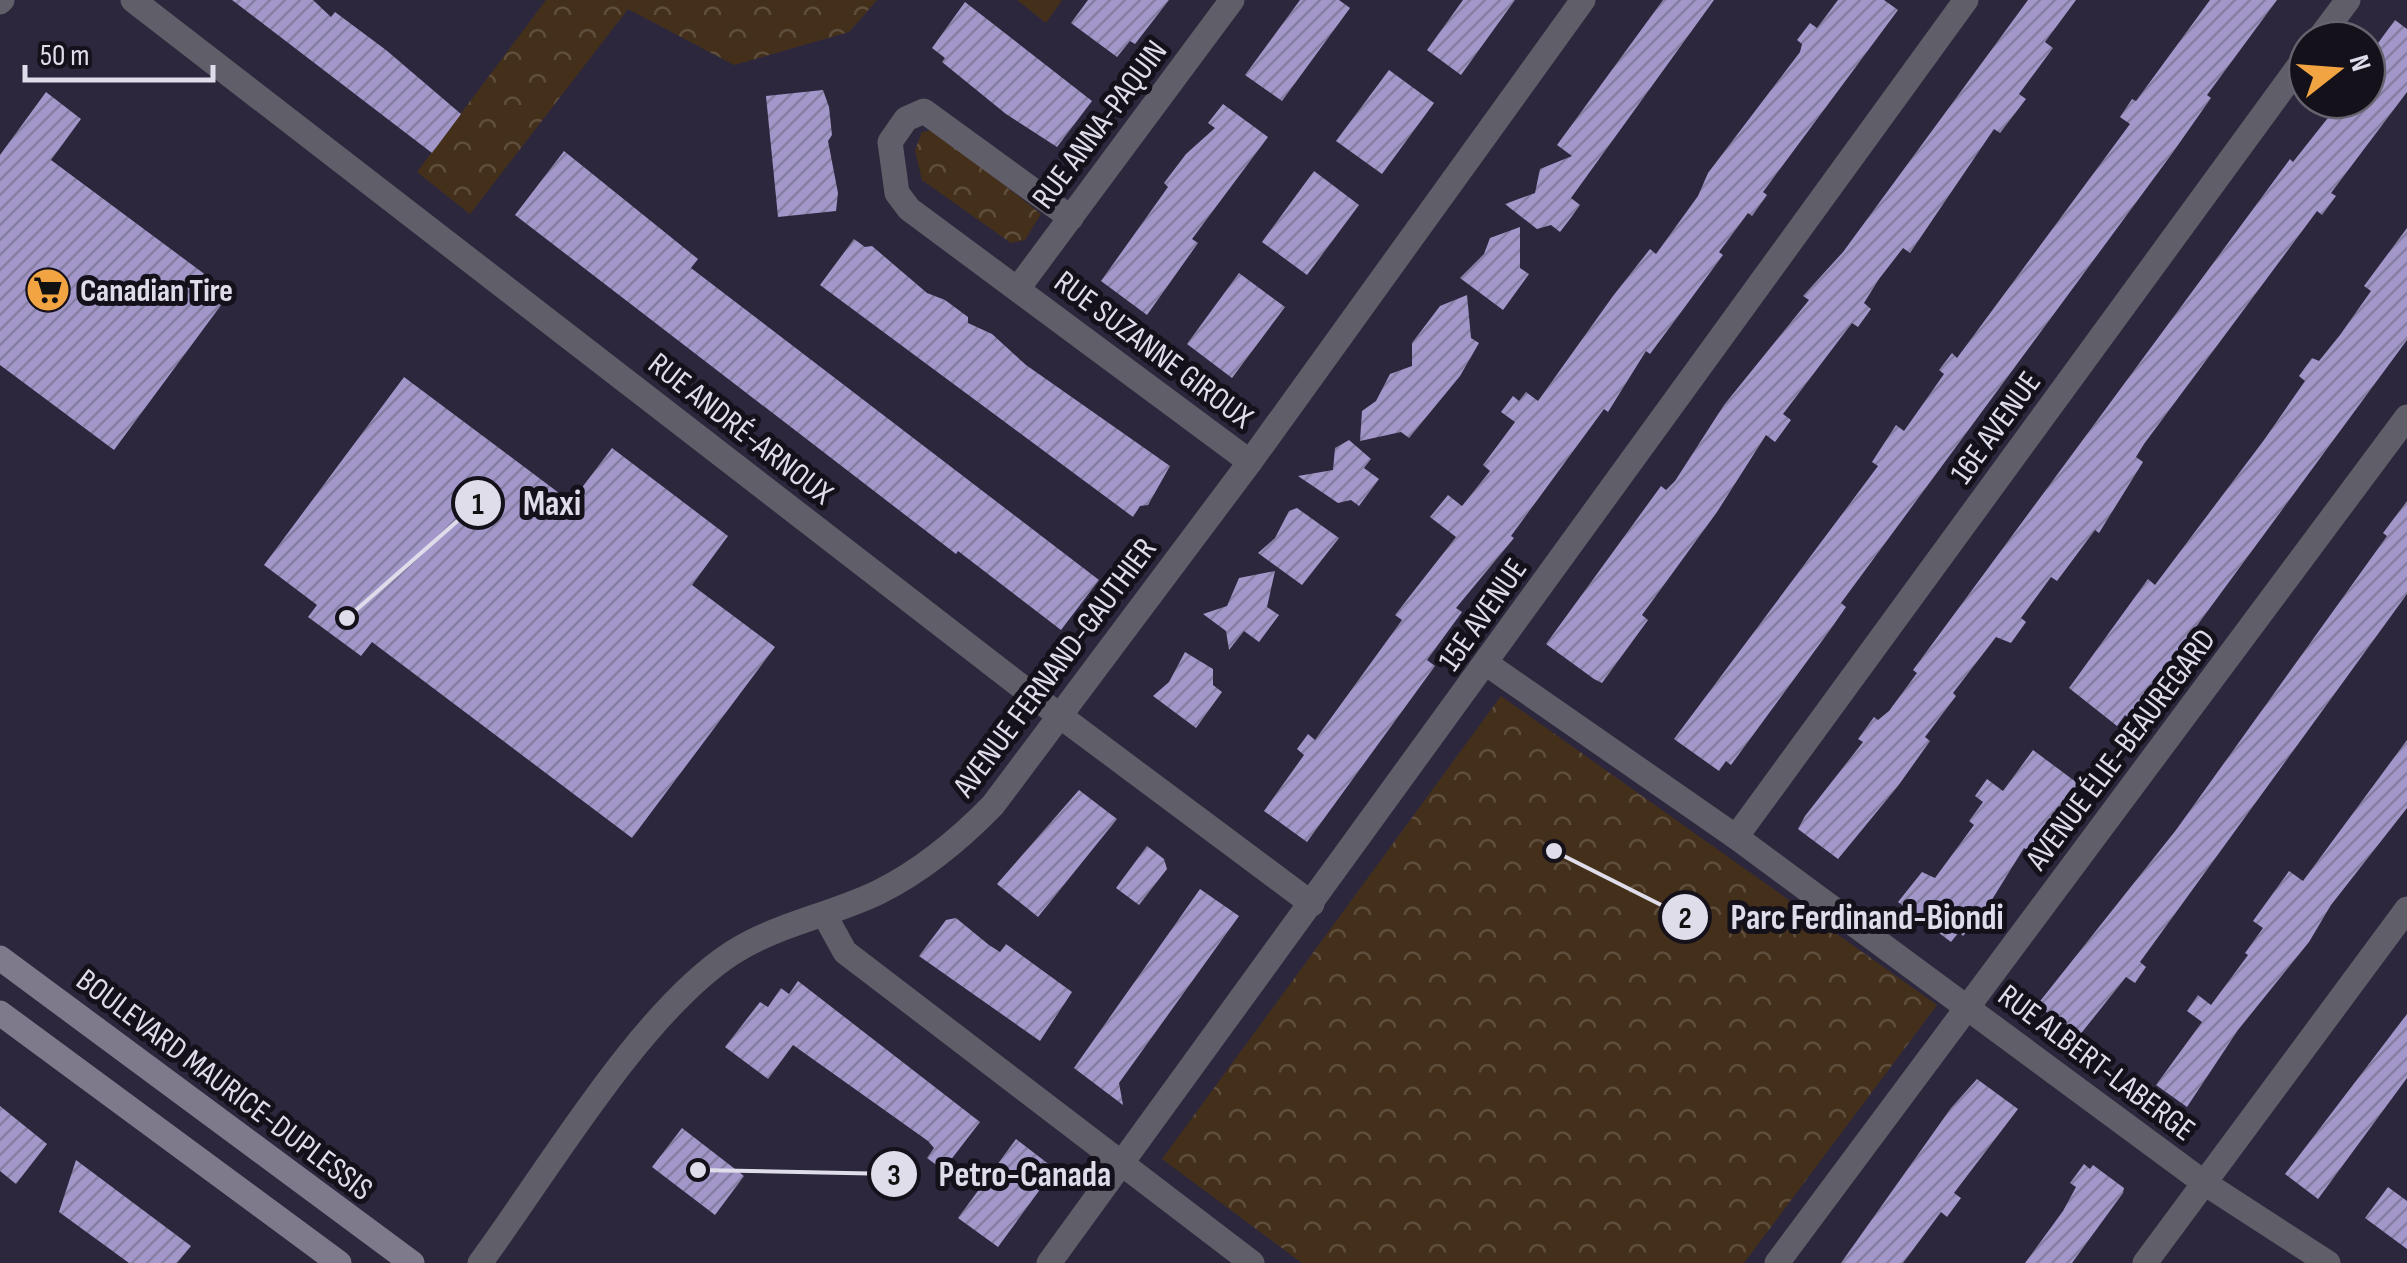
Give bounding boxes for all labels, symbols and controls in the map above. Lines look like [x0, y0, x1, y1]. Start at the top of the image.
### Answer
scale bar [25, 20, 212, 82]
north arrow [2287, 20, 2387, 120]
street label: RUE ANNA-PAQUIN [1024, 33, 1176, 217]
text: 50 m [40, 38, 89, 74]
text: N [2342, 51, 2377, 75]
street label: RUE SUZANNE GIROUX [1046, 263, 1260, 438]
supermarket icon: Canadian Tire [25, 267, 71, 313]
place label: Canadian Tire [80, 272, 233, 311]
street label: RUE ANDRÉ-ARNOUX [640, 345, 841, 514]
street label: 16E AVENUE [1942, 364, 2050, 492]
callout: Maxi [453, 471, 601, 536]
text: Maxi [523, 483, 581, 526]
text: 1 [472, 487, 484, 523]
street label: AVENUE FERNAND-GAUTHIER [944, 531, 1165, 806]
street label: 15E AVENUE [1431, 551, 1536, 678]
street label: AVENUE ÉLIE-BEAUREGARD [2017, 622, 2224, 879]
callout: Parc Ferdinand-Biondi [1660, 885, 2023, 950]
text: Parc Ferdinand-Biondi [1730, 897, 2004, 940]
text: 2 [1678, 901, 1692, 937]
street label: BOULEVARD MAURICE-DUPLESSIS [68, 961, 380, 1209]
street label: RUE ALBERT-LABERGE [1990, 977, 2202, 1150]
callout: Petro-Canada [869, 1142, 1132, 1207]
text: Petro-Canada [939, 1154, 1111, 1197]
text: 3 [887, 1158, 901, 1194]

